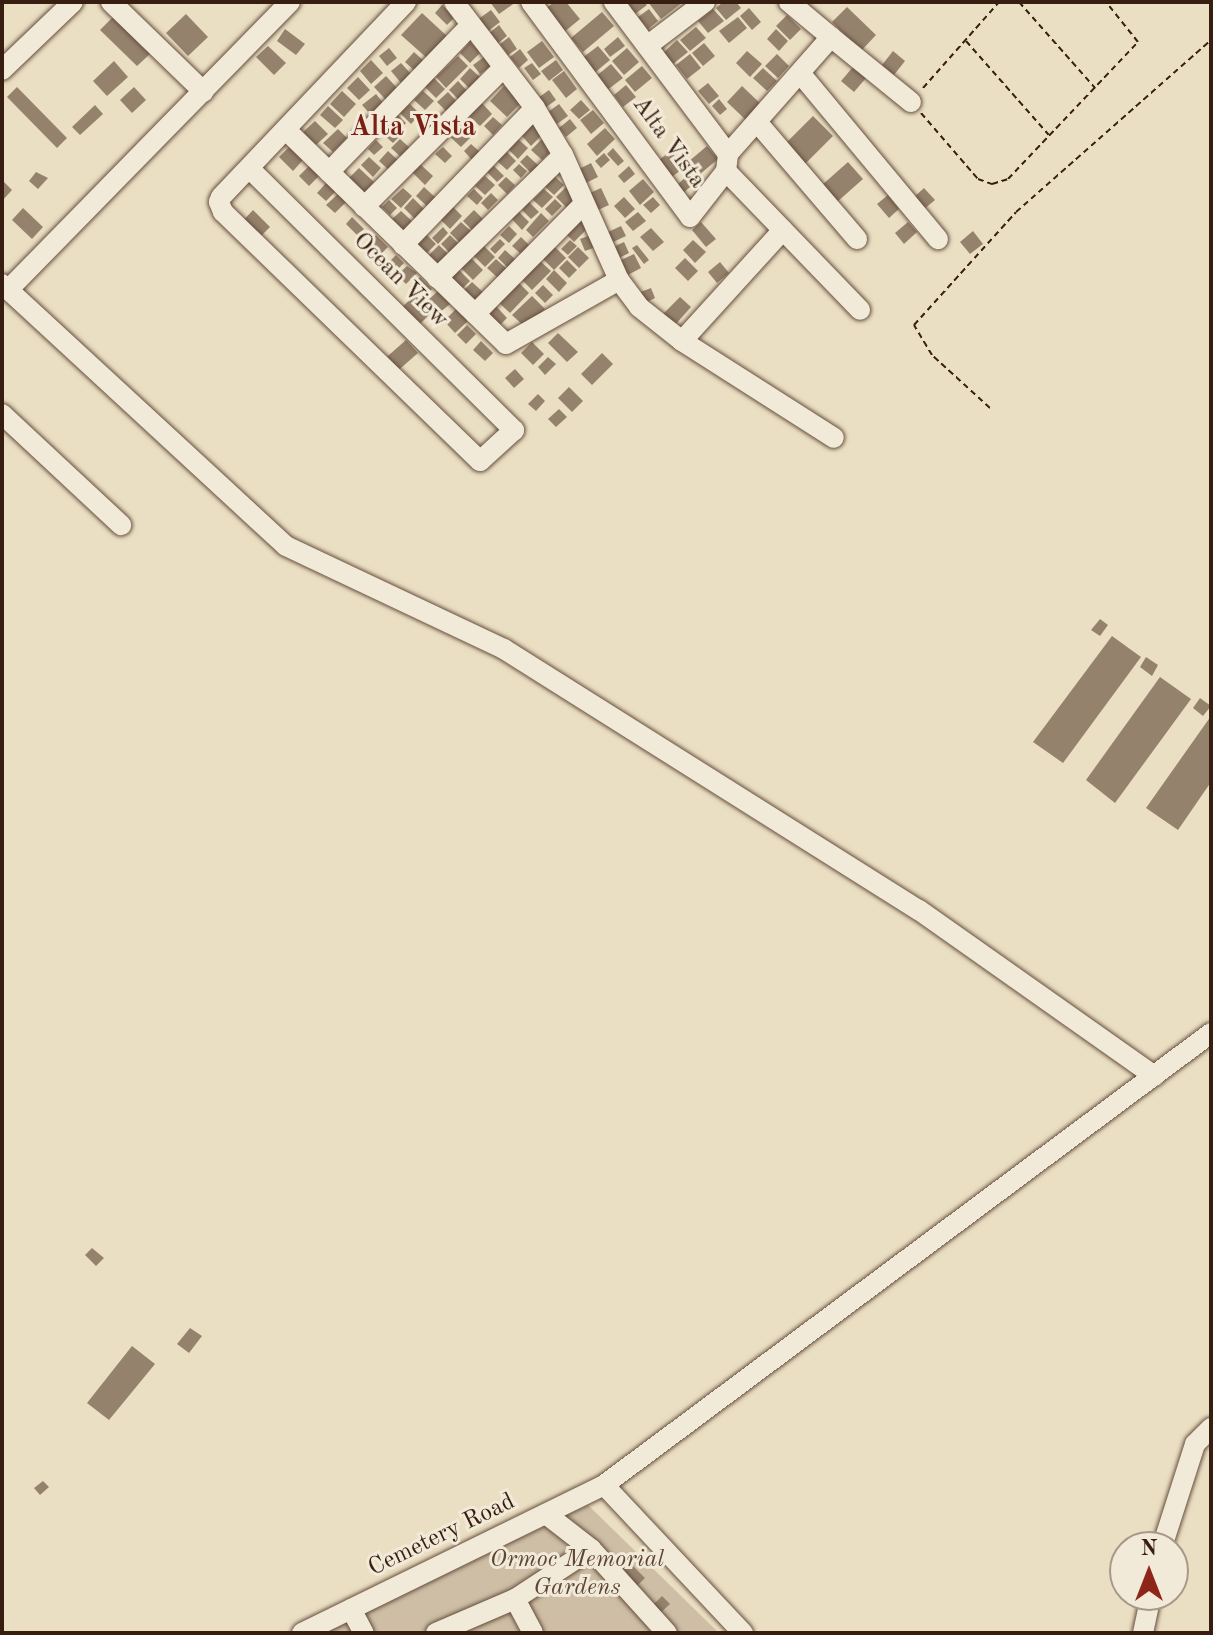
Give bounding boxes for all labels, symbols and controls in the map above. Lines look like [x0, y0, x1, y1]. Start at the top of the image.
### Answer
street label: Alta Vista [625, 91, 711, 195]
district label: Alta Vista [350, 111, 476, 145]
street label: Ocean View [346, 227, 454, 335]
street label: Cemetery Road [364, 1488, 520, 1584]
north arrow [1109, 1531, 1189, 1611]
text: N [1141, 1538, 1157, 1560]
park label: Ormoc Memorial Gardens [490, 1547, 664, 1603]

